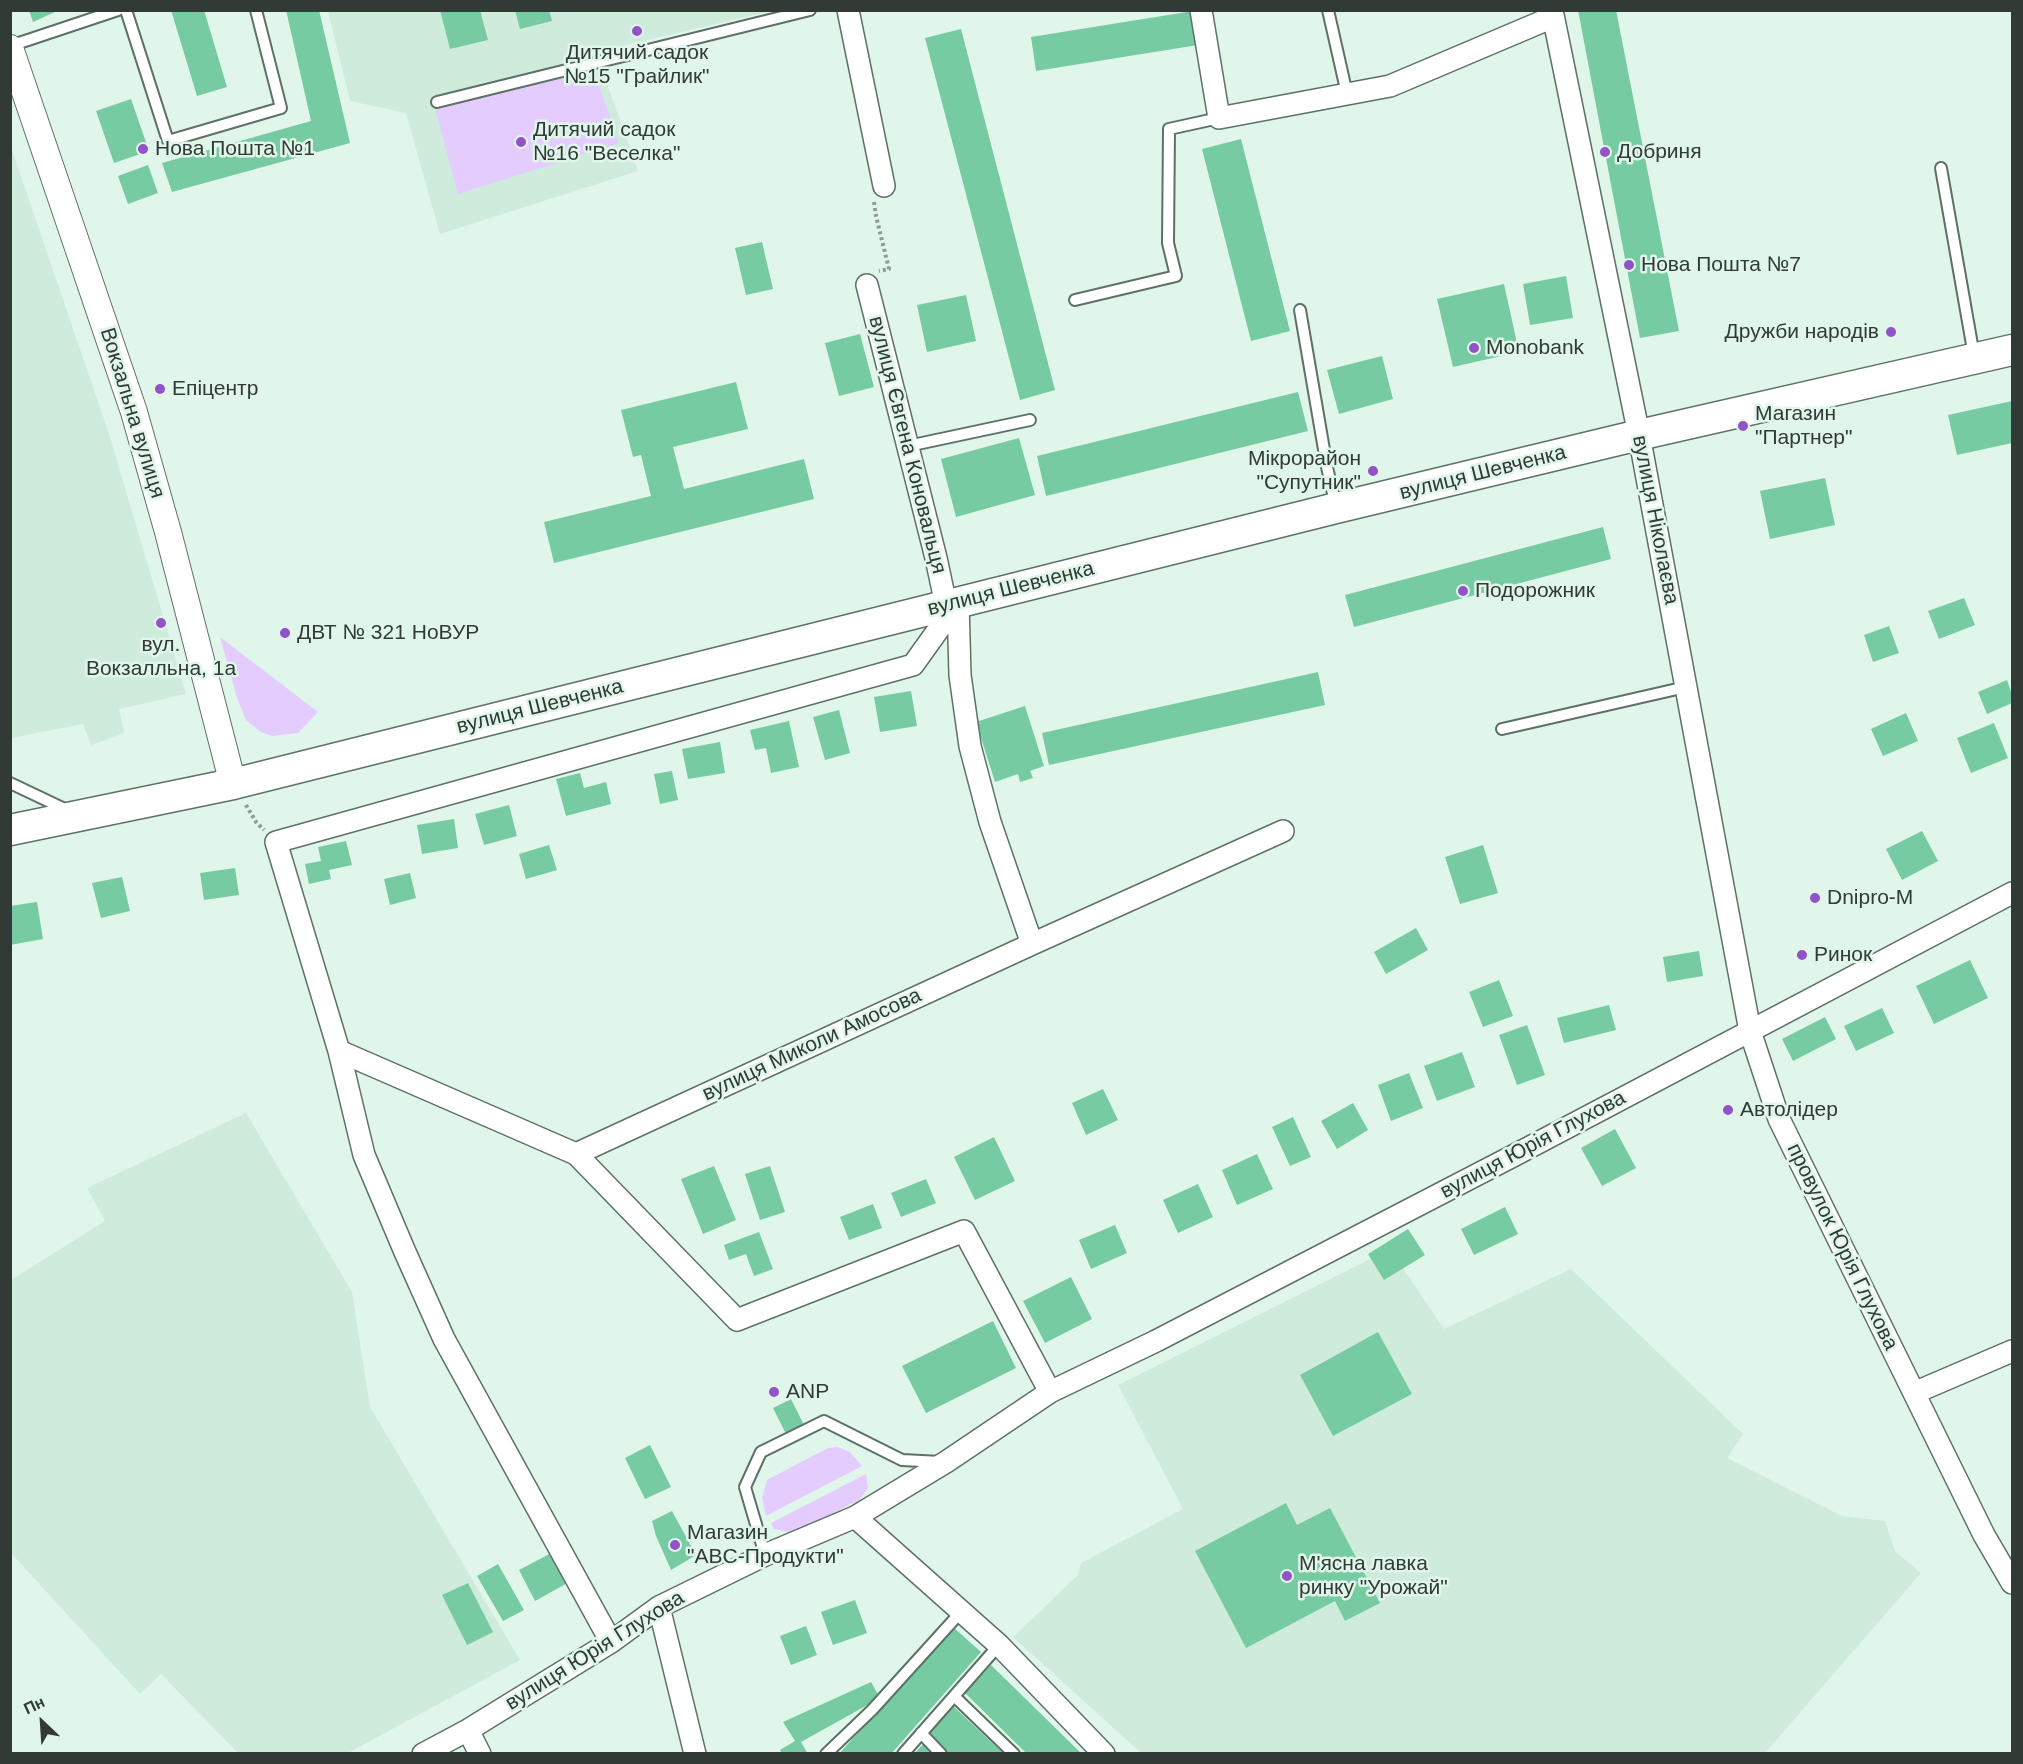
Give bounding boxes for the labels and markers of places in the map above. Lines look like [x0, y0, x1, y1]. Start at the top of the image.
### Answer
marker: Дитячий садок №15 "Грайлик" [630, 24, 644, 38]
place label: Дитячий садок №15 "Грайлик" [564, 40, 710, 90]
place label: Дитячий садок №16 "Веселка" [533, 117, 680, 167]
marker: Дитячий садок №16 "Веселка" [514, 135, 528, 149]
place label: Нова Пошта №1 [155, 136, 315, 162]
place label: Добриня [1617, 139, 1702, 165]
marker: Нова Пошта №1 [136, 142, 150, 156]
marker: Добриня [1598, 145, 1612, 159]
place label: Нова Пошта №7 [1641, 252, 1801, 278]
marker: Нова Пошта №7 [1622, 258, 1636, 272]
place label: Дружби народів [1724, 319, 1879, 345]
marker: Дружби народів [1884, 325, 1898, 339]
place label: Monobank [1486, 335, 1584, 361]
marker: Monobank [1467, 341, 1481, 355]
place label: Епіцентр [172, 376, 258, 402]
marker: Епіцентр [153, 382, 167, 396]
place label: Магазин "Партнер" [1755, 401, 1852, 451]
marker: Магазин "Партнер" [1736, 419, 1750, 433]
place label: Мікрорайон "Супутник" [1248, 446, 1361, 496]
marker: Мікрорайон "Супутник" [1366, 464, 1380, 478]
place label: Подорожник [1475, 578, 1595, 604]
marker: Подорожник [1456, 584, 1470, 598]
marker: вул. Вокзалльна, 1а [154, 616, 168, 630]
place label: ДВТ № 321 НоВУР [297, 620, 479, 646]
marker: ДВТ № 321 НоВУР [278, 626, 292, 640]
place label: вул. Вокзалльна, 1а [86, 632, 236, 682]
place label: Dnipro-M [1827, 885, 1913, 911]
marker: Dnipro-M [1808, 891, 1822, 905]
place label: Ринок [1814, 942, 1872, 968]
marker: Ринок [1795, 948, 1809, 962]
place label: Автолідер [1740, 1097, 1838, 1123]
marker: Автолідер [1721, 1103, 1735, 1117]
place label: ANP [786, 1379, 829, 1405]
marker: ANP [767, 1385, 781, 1399]
place label: Магазин "ABC-Продукти" [687, 1520, 844, 1570]
marker: Магазин "ABC-Продукти" [668, 1538, 682, 1552]
place label: М'ясна лавка ринку "Урожай" [1299, 1551, 1448, 1601]
marker: М'ясна лавка ринку "Урожай" [1280, 1569, 1294, 1583]

